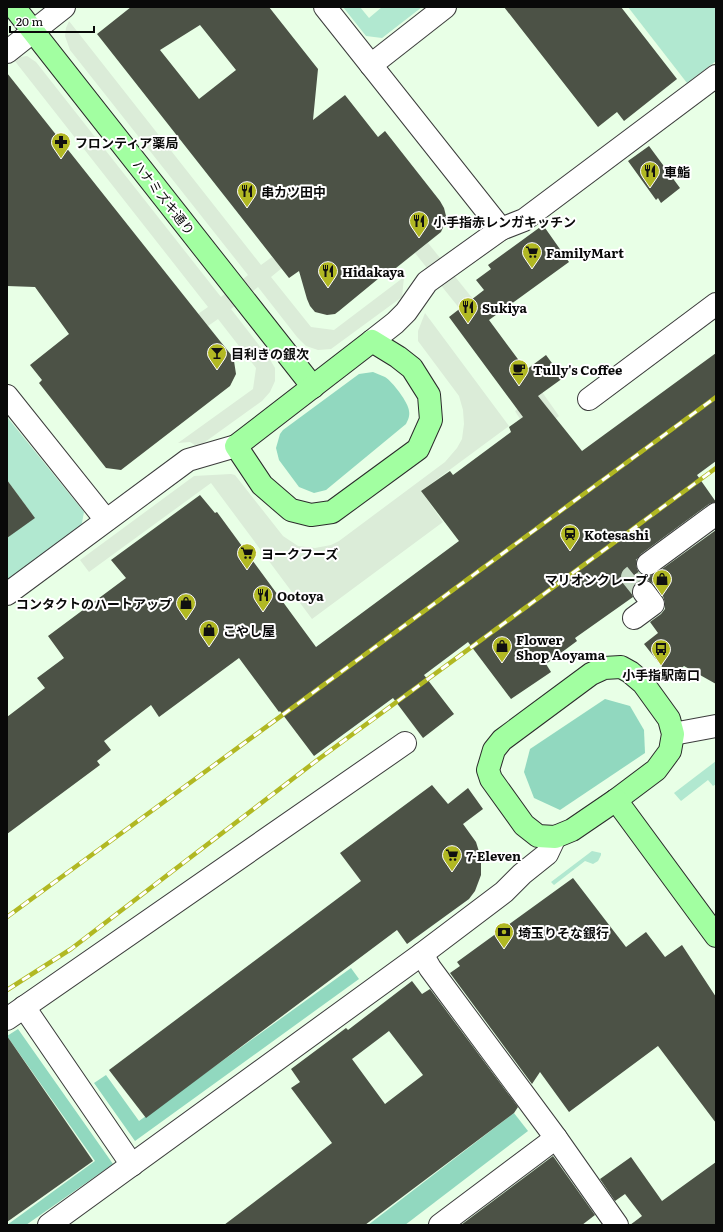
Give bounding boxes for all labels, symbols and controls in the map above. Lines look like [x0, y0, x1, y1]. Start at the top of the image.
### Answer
scale bar [10, 8, 94, 34]
text: 20 m [16, 12, 43, 30]
pharmacy icon: フロンティア薬局 [50, 131, 72, 159]
place label: フロンティア薬局 [75, 133, 178, 152]
street label: ハナミズキ通り [128, 155, 200, 239]
restaurant icon: 車鮨 [639, 160, 661, 188]
place label: 車鮨 [664, 162, 690, 181]
restaurant icon: 串カツ田中 [236, 180, 258, 208]
place label: 串カツ田中 [261, 182, 326, 201]
restaurant icon: 小手指赤レンガキッチン [408, 210, 430, 238]
place label: 小手指赤レンガキッチン [433, 212, 576, 231]
supermarket icon: FamilyMart [521, 241, 543, 269]
place label: FamilyMart [546, 243, 624, 262]
restaurant icon: Hidakaya [317, 260, 339, 288]
place label: Hidakaya [342, 262, 405, 281]
restaurant icon: Sukiya [457, 296, 479, 324]
place label: Sukiya [482, 298, 528, 317]
bar icon: 目利きの銀次 [206, 342, 228, 370]
place label: 目利きの銀次 [231, 344, 309, 363]
cafe icon: Tully's Coffee [508, 358, 530, 386]
place label: Tully's Coffee [533, 360, 622, 379]
station icon: Kotesashi [559, 523, 581, 551]
place label: Kotesashi [584, 525, 649, 544]
supermarket icon: ヨークフーズ [236, 542, 258, 570]
place label: ヨークフーズ [261, 544, 338, 563]
shop icon: マリオンクレープ [651, 568, 673, 596]
place label: マリオンクレープ [545, 570, 648, 589]
restaurant icon: Ootoya [252, 584, 274, 612]
place label: Ootoya [277, 586, 324, 605]
shop icon: コンタクトのハートアップ [175, 592, 197, 620]
place label: コンタクトのハートアップ [16, 594, 172, 613]
shop icon: こやし屋 [198, 619, 220, 647]
place label: こやし屋 [223, 621, 275, 640]
place label: Flower Shop Aoyama [516, 630, 606, 664]
shop icon: Flower Shop Aoyama [491, 635, 513, 663]
bus stop icon: 小手指駅南口 [650, 638, 672, 666]
place label: 小手指駅南口 [622, 665, 700, 684]
supermarket icon: 7-Eleven [441, 844, 463, 872]
place label: 7-Eleven [466, 846, 521, 865]
bank icon: 埼玉りそな銀行 [493, 921, 515, 949]
place label: 埼玉りそな銀行 [518, 923, 609, 942]

